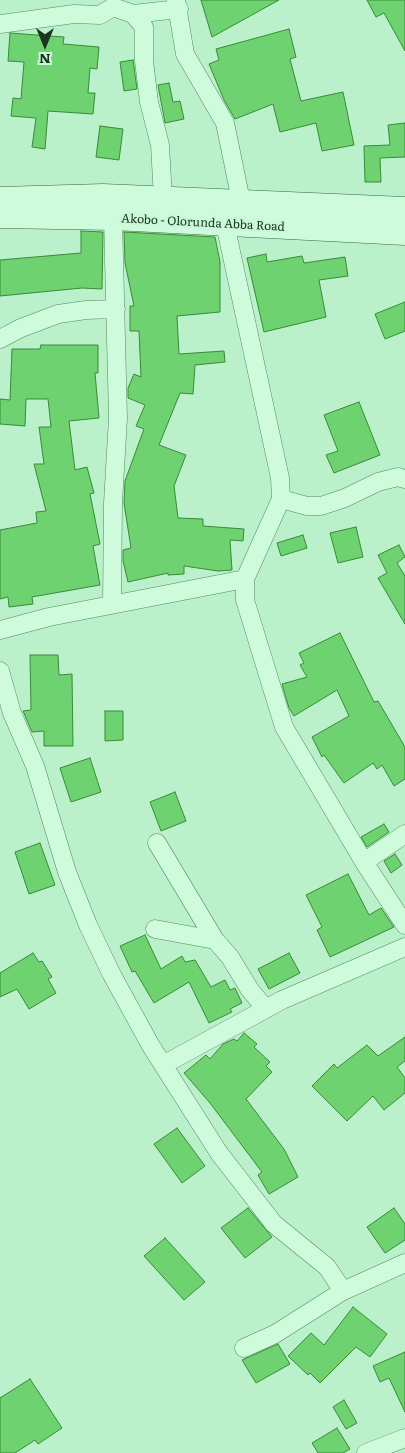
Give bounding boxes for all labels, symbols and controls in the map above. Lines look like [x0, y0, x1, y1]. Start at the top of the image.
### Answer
north arrow [20, 20, 70, 70]
text: N [39, 50, 51, 70]
street label: Akobo - Olorunda Abba Road [121, 212, 285, 234]

